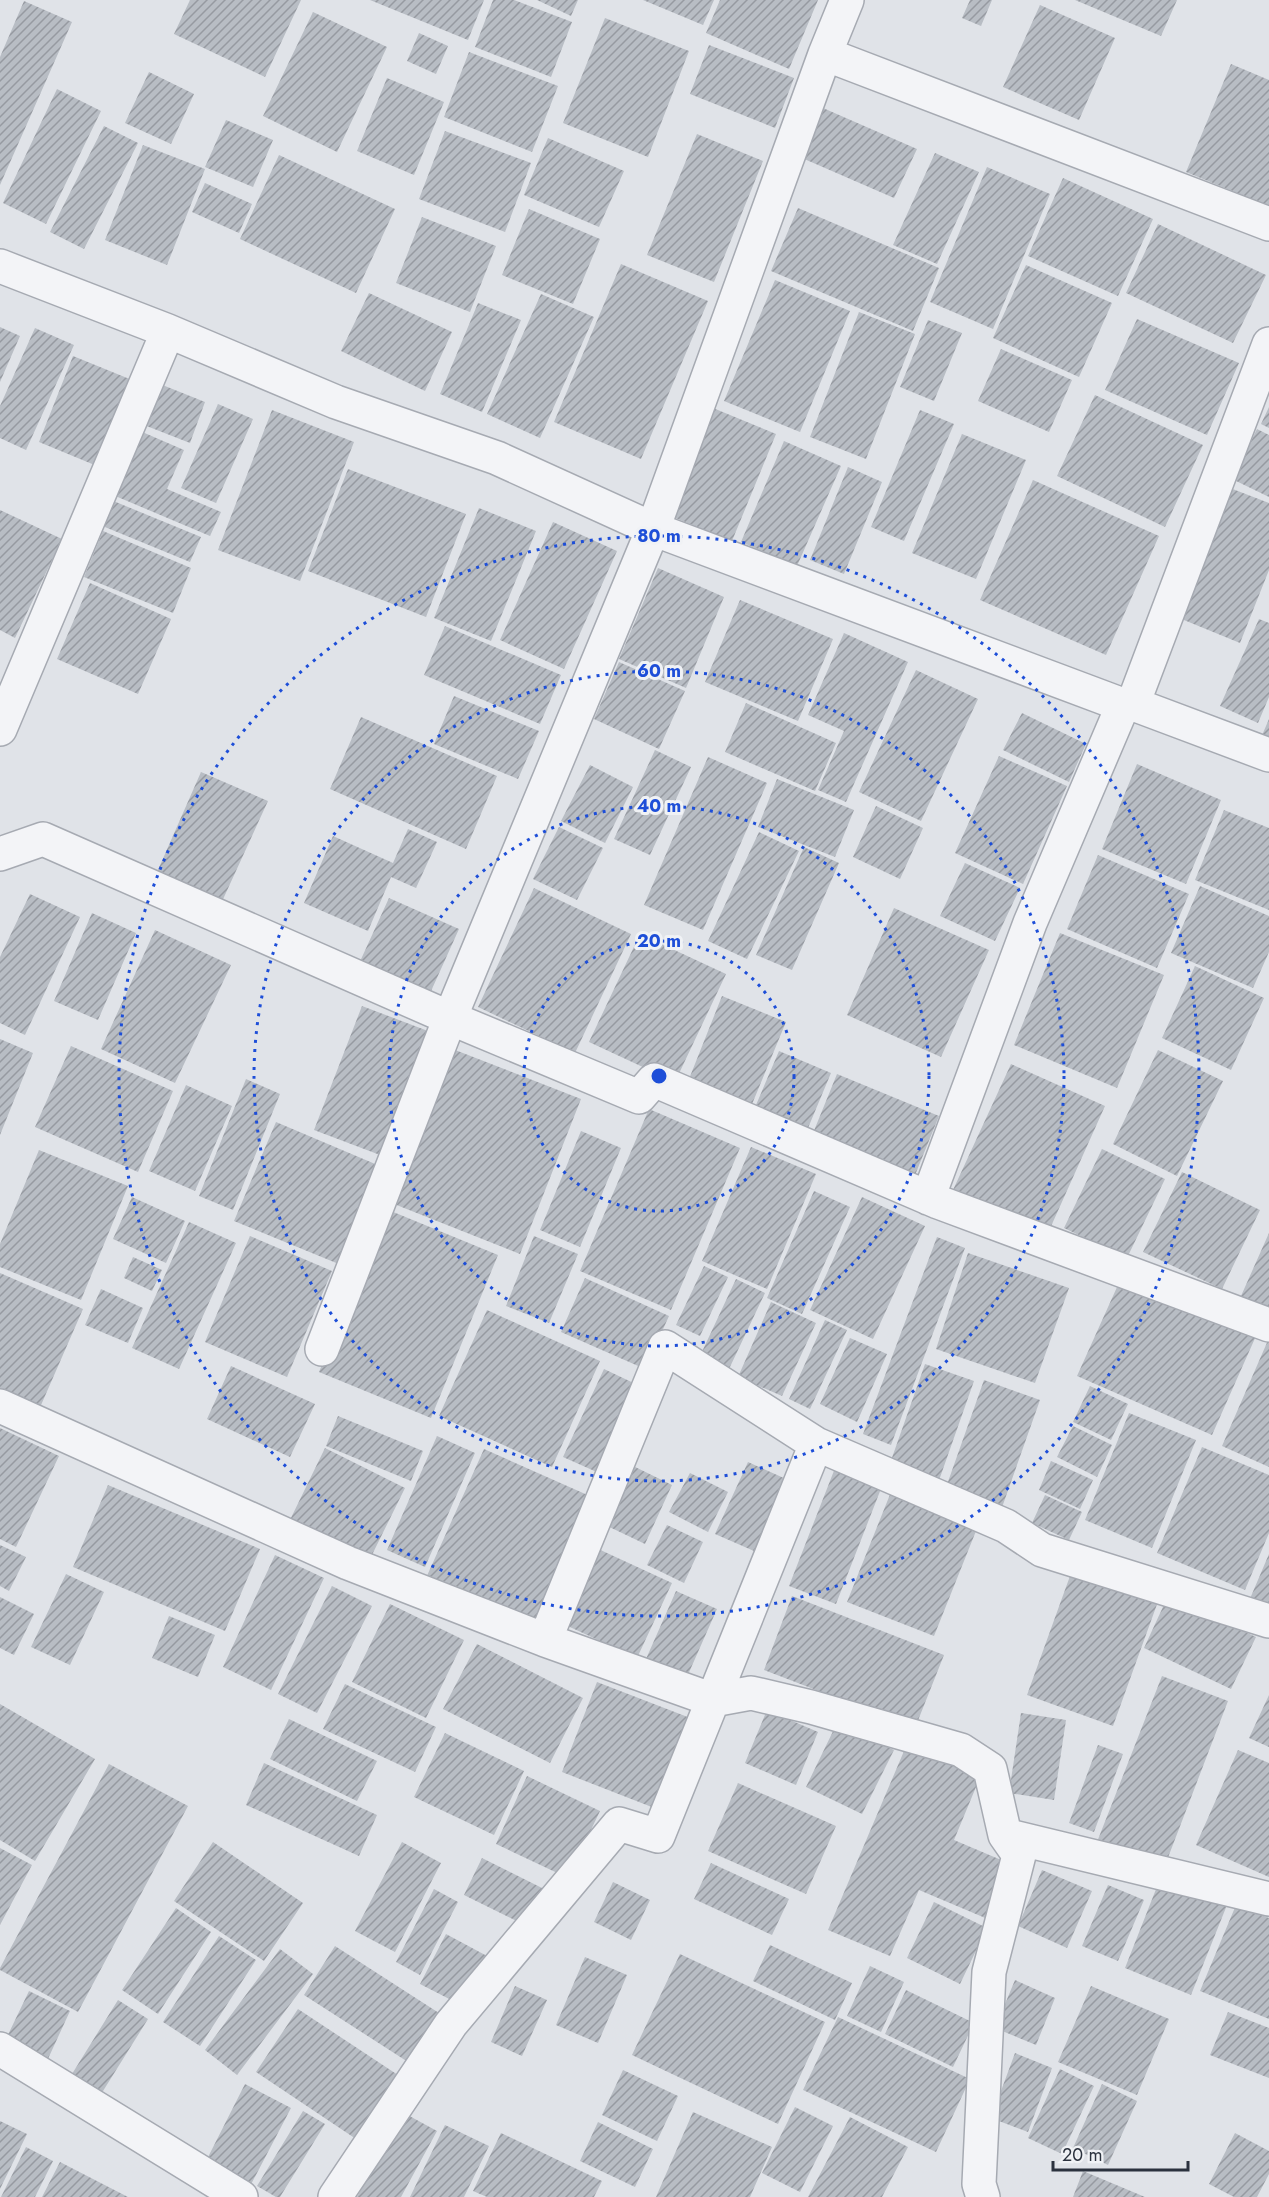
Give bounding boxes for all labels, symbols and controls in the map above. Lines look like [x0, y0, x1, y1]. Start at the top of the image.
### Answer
text: 80 m [637, 523, 681, 549]
text: 60 m [637, 658, 681, 684]
text: 40 m [637, 793, 681, 819]
text: 20 m [637, 928, 681, 954]
centre of rings [649, 1066, 669, 1086]
scale bar [1053, 2134, 1188, 2172]
text: 20 m [1062, 2142, 1102, 2168]

